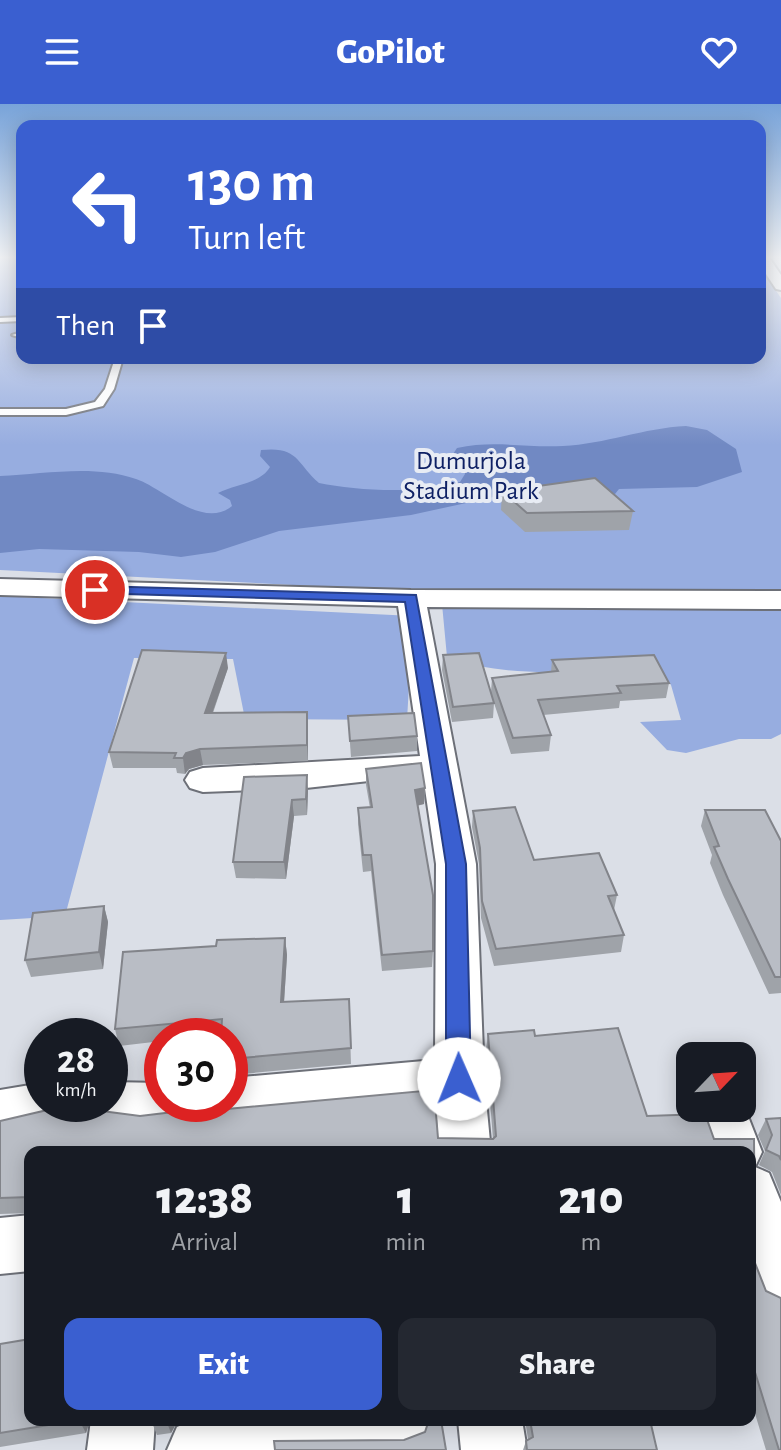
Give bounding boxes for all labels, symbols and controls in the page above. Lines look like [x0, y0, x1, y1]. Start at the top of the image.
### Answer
icon: menu [40, 30, 84, 74]
icon: heart [697, 30, 741, 74]
text: GoPilot [336, 34, 445, 70]
icon: left [56, 152, 160, 256]
text: 130 m [188, 155, 315, 211]
text: Turn left [188, 220, 305, 256]
icon: arrive [131, 304, 175, 348]
text: Then [56, 311, 115, 341]
park label: Dumurjola Stadium Park [403, 448, 539, 504]
pin [61, 556, 129, 624]
icon: arrive [73, 568, 117, 612]
speed limit sign: 30 [144, 1018, 248, 1122]
position arrow [417, 1037, 501, 1121]
text: 28 [57, 1040, 95, 1080]
north arrow [676, 1042, 756, 1122]
map controls [676, 1042, 756, 1122]
text: km/h [55, 1080, 97, 1100]
text: 12:38 [156, 1175, 253, 1223]
text: 1 [397, 1175, 414, 1223]
text: 210 [558, 1175, 624, 1223]
text: Arrival [171, 1229, 238, 1255]
text: min [385, 1229, 426, 1255]
text: m [581, 1229, 601, 1255]
button: Exit [64, 1318, 382, 1410]
button: Share [398, 1318, 716, 1410]

